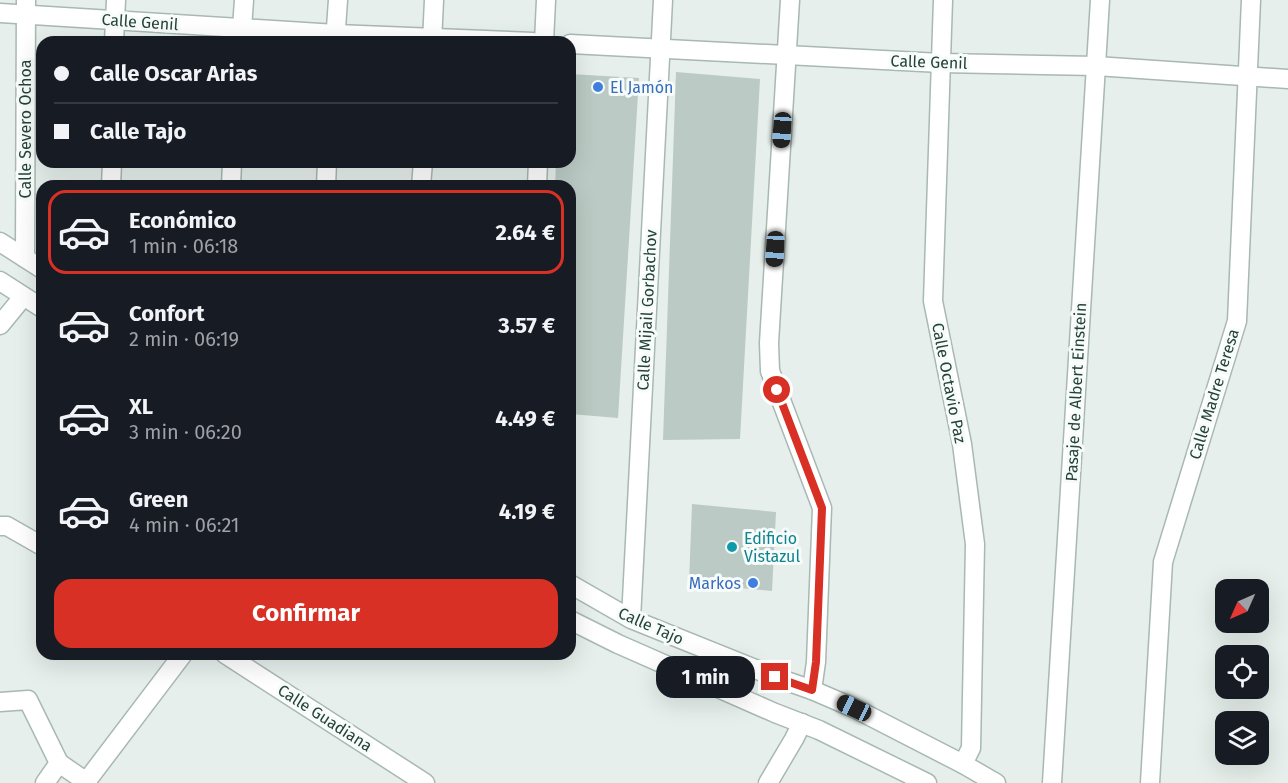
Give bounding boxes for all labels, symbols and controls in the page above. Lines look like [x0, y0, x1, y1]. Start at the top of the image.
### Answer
street label: Calle Genil [101, 10, 179, 34]
street label: Calle Genil [890, 51, 968, 73]
street label: Calle Severo Ochoa [16, 60, 35, 198]
text: Calle Oscar Arias [90, 60, 257, 87]
place label: El Jamón [610, 78, 673, 97]
marker: El Jamón [591, 80, 605, 94]
car [772, 111, 792, 149]
text: Calle Tajo [90, 118, 186, 145]
icon: car [57, 205, 111, 259]
text: Económico [129, 207, 236, 234]
text: 2.64 € [496, 219, 555, 246]
street label: Calle Mijail Gorbachov [633, 229, 661, 391]
car [765, 231, 785, 267]
text: 1 min · 06:18 [129, 234, 238, 258]
icon: car [57, 298, 111, 352]
text: Confort [129, 300, 205, 327]
street label: Pasaje de Albert Einstein [1062, 302, 1090, 482]
text: 3.57 € [498, 312, 555, 339]
street label: Calle Octavio Paz [928, 321, 970, 445]
street label: Calle Madre Teresa [1185, 326, 1243, 462]
text: 2 min · 06:19 [129, 327, 239, 351]
route start [763, 376, 790, 403]
icon: car [57, 391, 111, 445]
text: XL [129, 393, 153, 420]
text: 4.49 € [495, 405, 555, 432]
text: 3 min · 06:20 [129, 420, 242, 444]
icon: car [57, 484, 111, 538]
text: Green [129, 486, 188, 513]
text: 4.19 € [499, 498, 555, 525]
text: 4 min · 06:21 [129, 513, 240, 537]
place label: Edificio Vistazul [744, 529, 800, 566]
marker: Edificio Vistazul [725, 540, 739, 554]
place label: Markos [689, 574, 741, 593]
marker: Markos [746, 576, 760, 590]
button: Confirmar [54, 579, 558, 648]
north arrow [1215, 579, 1269, 633]
map controls [1215, 579, 1269, 765]
street label: Calle Tajo [615, 603, 687, 649]
button: locate [1215, 645, 1269, 699]
callout: 1 min [655, 656, 754, 698]
route end [761, 663, 788, 690]
text: 1 min [681, 665, 730, 689]
street label: Calle Guadiana [274, 680, 376, 756]
car [834, 692, 874, 724]
button: layers [1215, 711, 1269, 765]

